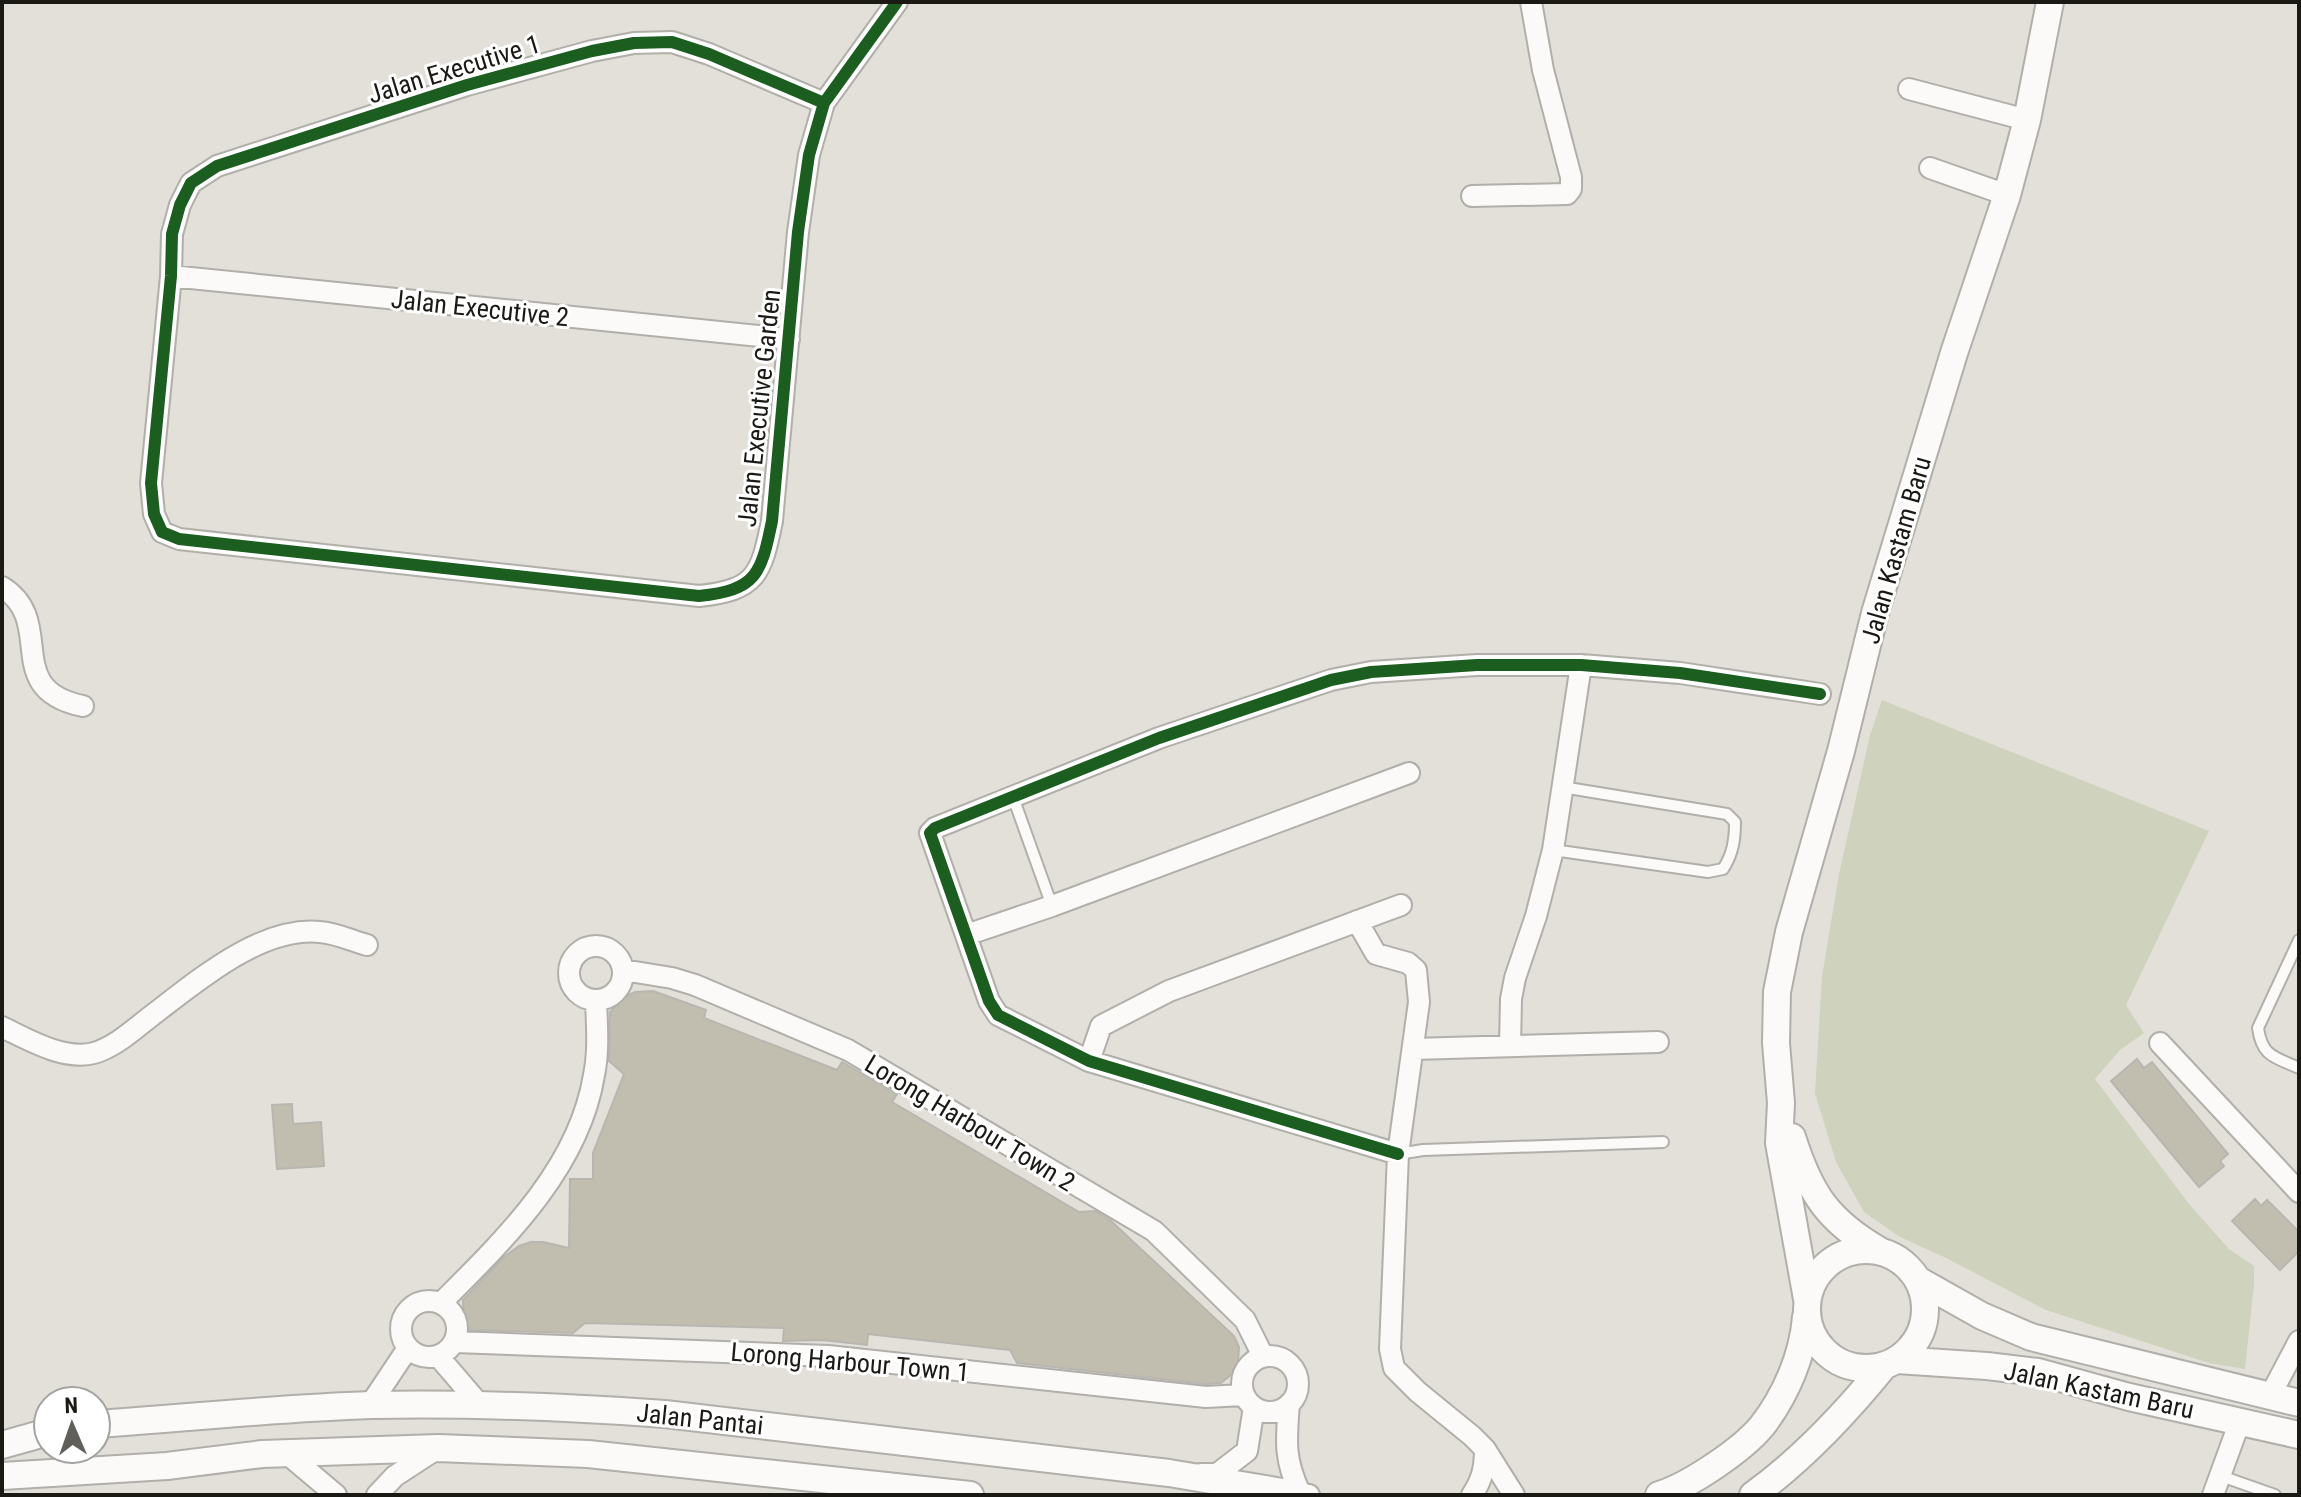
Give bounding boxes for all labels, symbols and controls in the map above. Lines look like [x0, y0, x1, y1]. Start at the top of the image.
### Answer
street label: Jalan Executive 1 [364, 29, 544, 109]
street label: Jalan Executive 2 [390, 284, 570, 332]
street label: Jalan Executive Garden [732, 288, 786, 528]
street label: Jalan Kastam Baru [1855, 453, 1937, 647]
street label: Lorong Harbour Town 2 [860, 1048, 1080, 1198]
street label: Lorong Harbour Town 1 [729, 1337, 971, 1387]
street label: Jalan Kastam Baru [2001, 1355, 2197, 1425]
north arrow [32, 1385, 112, 1465]
text: N [64, 1393, 78, 1418]
street label: Jalan Pantai [635, 1397, 765, 1441]

